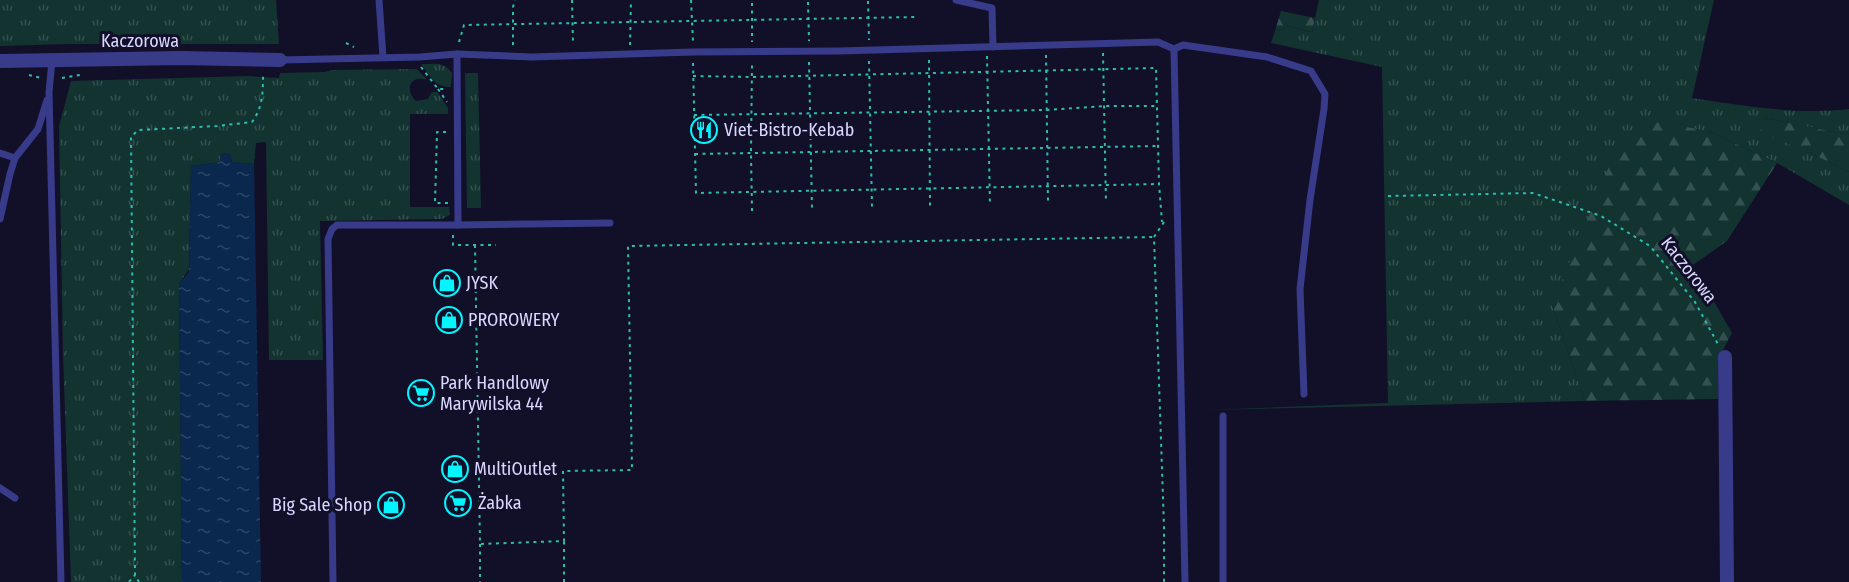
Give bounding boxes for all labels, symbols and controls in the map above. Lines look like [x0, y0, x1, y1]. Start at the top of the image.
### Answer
street label: Kaczorowa [101, 30, 179, 52]
restaurant icon: Viet-Bistro-Kebab [689, 115, 719, 145]
place label: Viet-Bistro-Kebab [724, 119, 854, 141]
street label: Kaczorowa [1656, 232, 1722, 308]
shop icon: JYSK [432, 268, 462, 298]
place label: JYSK [466, 272, 498, 294]
shop icon: PROROWERY [434, 305, 464, 335]
place label: PROROWERY [468, 309, 560, 331]
place label: Park Handlowy Marywilska 44 [440, 372, 549, 415]
supermarket icon: Park Handlowy Marywilska 44 [406, 378, 436, 408]
shop icon: MultiOutlet [440, 454, 470, 484]
place label: MultiOutlet [474, 458, 557, 480]
supermarket icon: Żabka [443, 488, 473, 518]
shop icon: Big Sale Shop [376, 490, 406, 520]
place label: Żabka [478, 492, 522, 514]
place label: Big Sale Shop [272, 494, 372, 516]

